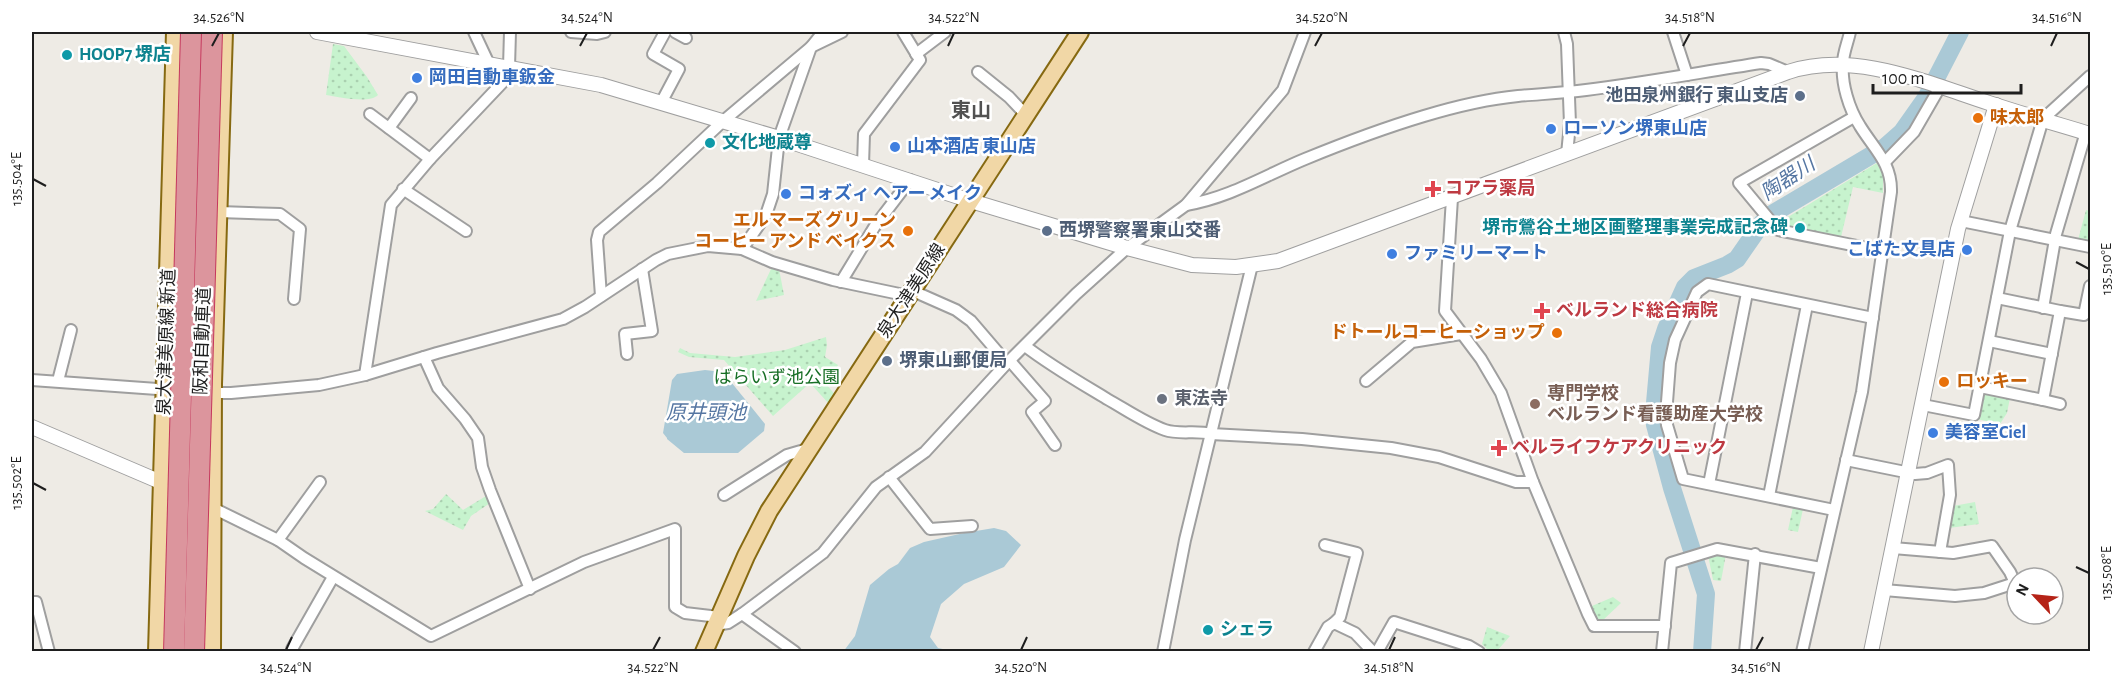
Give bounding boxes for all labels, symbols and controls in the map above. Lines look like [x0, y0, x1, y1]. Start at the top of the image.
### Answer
text: 34.526°N [193, 10, 245, 25]
text: 34.524°N [561, 10, 613, 25]
text: 34.522°N [928, 10, 980, 25]
text: 34.520°N [1296, 10, 1348, 25]
text: 34.518°N [1665, 10, 1715, 25]
text: 34.516°N [2032, 10, 2082, 25]
place label: HOOP7 堺店 [79, 45, 171, 64]
marker: HOOP7 堺店 [60, 48, 74, 62]
scale bar [1873, 57, 2022, 95]
place label: 岡田自動車鈑金 [429, 67, 555, 87]
text: 100 m [1882, 70, 1925, 88]
marker: 岡田自動車鈑金 [410, 71, 424, 85]
place label: 池田泉州銀行 東山支店 [1605, 84, 1788, 105]
marker: 池田泉州銀行 東山支店 [1793, 89, 1807, 103]
district label: 東山 [951, 100, 991, 121]
place label: 味太郎 [1990, 108, 2044, 127]
marker: 味太郎 [1971, 111, 1985, 125]
place label: ローソン堺東山店 [1563, 119, 1707, 138]
marker: ローソン堺東山店 [1544, 122, 1558, 136]
place label: 文化地蔵尊 [722, 132, 812, 152]
marker: 文化地蔵尊 [703, 136, 717, 150]
place label: 山本酒店 東山店 [907, 136, 1036, 156]
marker: 山本酒店 東山店 [888, 140, 902, 154]
text: 135.504°E [9, 152, 24, 206]
water label: 陶器川 [1757, 152, 1820, 204]
place label: コアラ薬局 [1445, 179, 1535, 198]
marker: コアラ薬局 [1426, 182, 1440, 196]
place label: コォズィ ヘアー メイク [798, 183, 982, 203]
marker: コォズィ ヘアー メイク [779, 187, 793, 201]
place label: エルマーズ グリーン コーヒー アンド ベイクス [694, 210, 896, 251]
place label: 堺市鶯谷土地区画整理事業完成記念碑 [1482, 217, 1788, 237]
place label: 西堺警察署東山交番 [1059, 220, 1221, 240]
marker: 堺市鶯谷土地区画整理事業完成記念碑 [1793, 221, 1807, 235]
marker: エルマーズ グリーン コーヒー アンド ベイクス [901, 224, 915, 238]
marker: 西堺警察署東山交番 [1040, 224, 1054, 238]
place label: こばた文具店 [1847, 239, 1955, 259]
street label: 泉大津美原線 [873, 240, 949, 341]
marker: こばた文具店 [1960, 243, 1974, 257]
text: 135.510°E [2099, 243, 2114, 295]
place label: ファミリーマート [1404, 244, 1548, 263]
marker: ファミリーマート [1385, 247, 1399, 261]
street label: 泉大津美原線 新道 [153, 268, 179, 416]
street label: 阪和自動車道 [190, 287, 214, 395]
place label: ベルランド総合病院 [1556, 300, 1718, 320]
marker: ベルランド総合病院 [1533, 302, 1551, 320]
place label: ドトールコーヒーショップ [1330, 323, 1545, 342]
marker: ドトールコーヒーショップ [1550, 326, 1564, 340]
place label: 堺東山郵便局 [899, 350, 1007, 370]
marker: 堺東山郵便局 [880, 354, 894, 368]
park label: ばらいず池公園 [714, 368, 840, 387]
place label: ロッキー [1956, 372, 2028, 391]
marker: ロッキー [1937, 375, 1951, 389]
place label: 専門学校 ベルランド看護助産大学校 [1547, 383, 1763, 424]
place label: 東法寺 [1174, 389, 1228, 408]
marker: 東法寺 [1155, 392, 1169, 406]
marker: 専門学校 ベルランド看護助産大学校 [1528, 397, 1542, 411]
water label: 原井頭池 [666, 402, 748, 423]
place label: 美容室Ciel [1945, 422, 2026, 442]
marker: 美容室Ciel [1926, 426, 1940, 440]
place label: ベルライフケアクリニック [1512, 438, 1727, 457]
marker: ベルライフケアクリニック [1490, 439, 1508, 457]
text: 135.502°E [9, 456, 24, 510]
text: 135.508°E [2099, 546, 2114, 600]
north arrow [2005, 566, 2065, 626]
text: N [2013, 581, 2032, 598]
place label: シェラ [1220, 620, 1274, 639]
marker: シェラ [1201, 623, 1215, 637]
text: 34.524°N [260, 660, 312, 675]
text: 34.522°N [627, 660, 679, 675]
text: 34.520°N [995, 660, 1047, 675]
text: 34.518°N [1364, 660, 1414, 675]
text: 34.516°N [1731, 660, 1781, 675]

